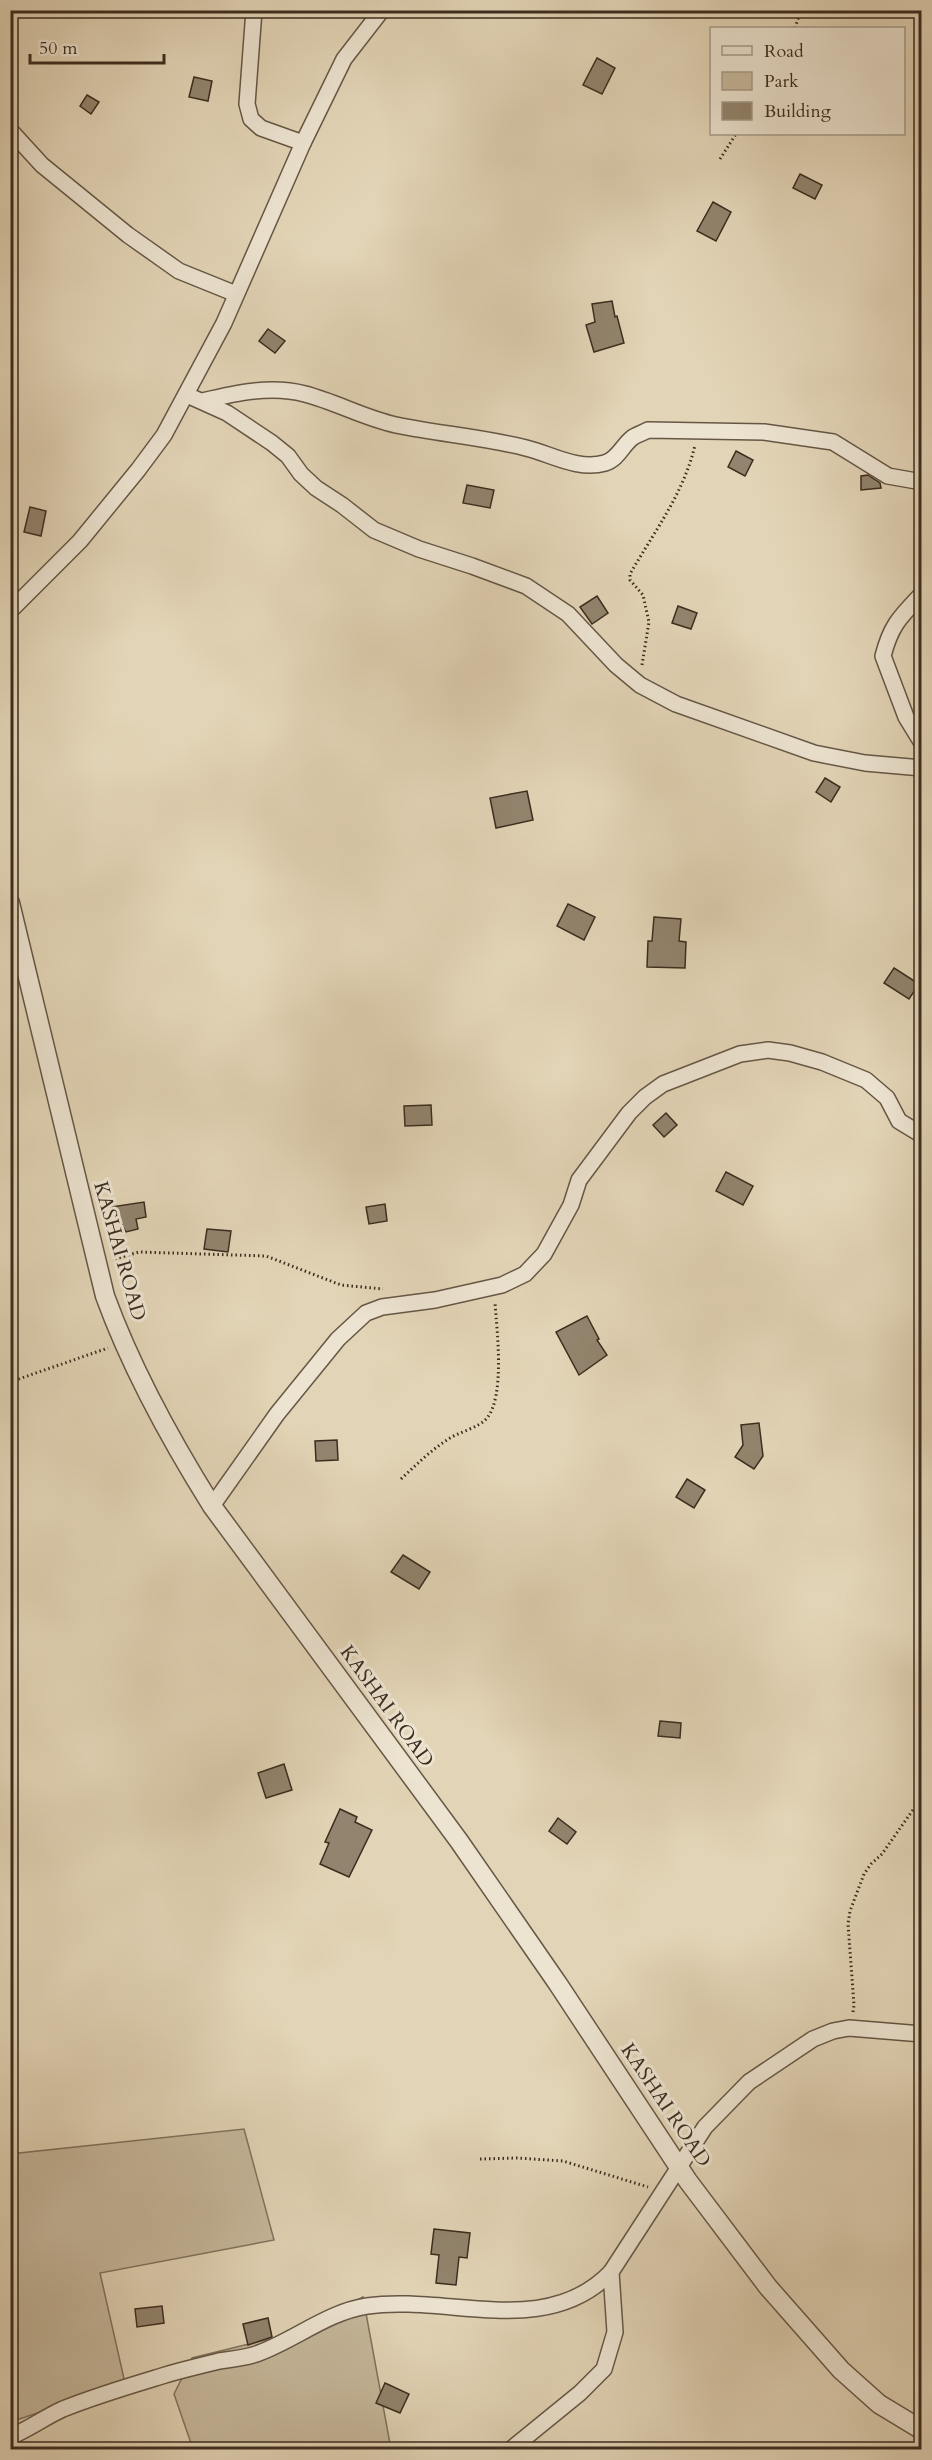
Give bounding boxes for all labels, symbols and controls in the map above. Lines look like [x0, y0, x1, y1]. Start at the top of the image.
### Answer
scale bar [30, 27, 164, 65]
legend [710, 27, 905, 135]
text: 50 m [39, 36, 78, 61]
text: Road [764, 39, 804, 64]
text: Park [764, 69, 799, 94]
text: Building [764, 99, 832, 124]
street label: KASHAI ROAD [87, 1178, 153, 1324]
street label: KASHAI ROAD [334, 1640, 440, 1772]
street label: KASHAI ROAD [615, 2038, 717, 2172]

